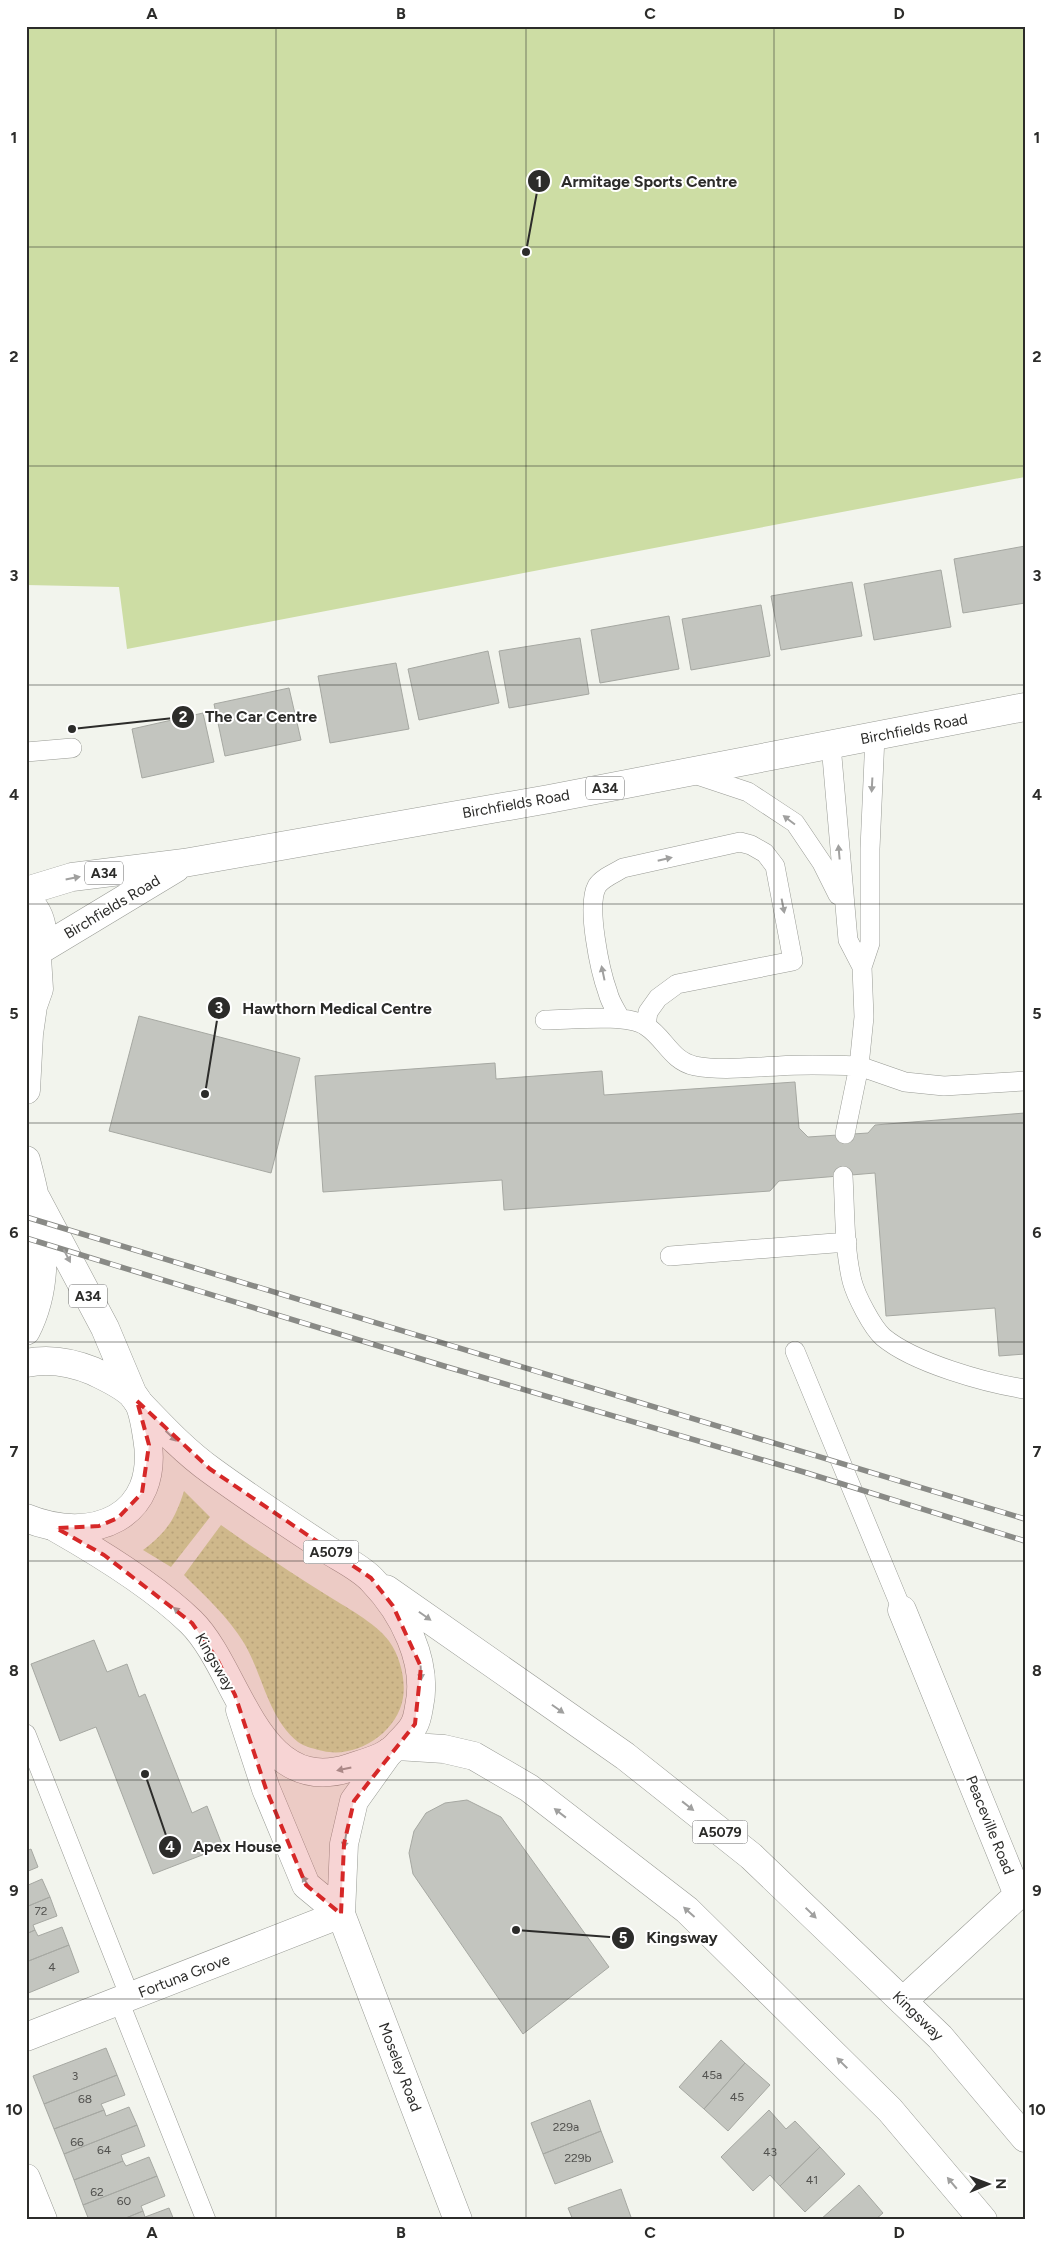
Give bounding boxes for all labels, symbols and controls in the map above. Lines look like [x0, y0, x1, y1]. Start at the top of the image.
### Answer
text: A [146, 4, 158, 23]
text: B [396, 4, 406, 23]
text: C [644, 4, 656, 23]
text: D [893, 4, 905, 23]
text: 1 [11, 128, 17, 147]
text: 1 [1034, 128, 1040, 147]
callout: Armitage Sports Centre [526, 166, 747, 197]
text: Armitage Sports Centre [561, 172, 737, 191]
text: 1 [536, 173, 542, 191]
text: 2 [9, 347, 19, 366]
text: 2 [1032, 347, 1042, 366]
text: 3 [10, 566, 19, 585]
text: 3 [1033, 566, 1042, 585]
callout: The Car Centre [170, 701, 327, 732]
text: The Car Centre [205, 707, 317, 726]
text: 2 [179, 708, 188, 726]
street label: Birchfields Road [859, 710, 969, 748]
road number: A34 [586, 776, 624, 800]
one-way arrow [868, 777, 876, 793]
text: 4 [9, 785, 19, 804]
text: 4 [1032, 785, 1042, 804]
street label: Birchfields Road [461, 786, 571, 822]
one-way arrow [782, 815, 796, 825]
one-way arrow [835, 844, 843, 860]
one-way arrow [657, 855, 672, 863]
road number: A34 [85, 861, 123, 884]
street label: Birchfields Road [61, 871, 163, 943]
one-way arrow [65, 873, 81, 881]
one-way arrow [779, 899, 787, 914]
one-way arrow [599, 965, 607, 980]
callout: Hawthorn Medical Centre [207, 993, 441, 1024]
text: 3 [215, 999, 223, 1017]
text: Hawthorn Medical Centre [242, 999, 432, 1018]
text: 5 [9, 1004, 19, 1023]
text: 5 [1032, 1004, 1042, 1023]
text: 6 [9, 1223, 19, 1242]
text: 6 [1032, 1223, 1042, 1242]
one-way arrow [63, 1249, 71, 1264]
road number: A34 [69, 1284, 107, 1308]
one-way arrow [164, 1430, 176, 1442]
text: 7 [10, 1442, 19, 1461]
text: 7 [1033, 1442, 1042, 1461]
road number: A5079 [304, 1540, 358, 1564]
one-way arrow [173, 1607, 186, 1618]
one-way arrow [418, 1611, 432, 1621]
street label: Kingsway [191, 1630, 239, 1694]
text: 8 [9, 1661, 19, 1680]
text: 8 [1032, 1661, 1042, 1680]
one-way arrow [417, 1666, 425, 1682]
one-way arrow [551, 1704, 565, 1714]
one-way arrow [336, 1765, 351, 1773]
street label: Peaceville Road [962, 1773, 1018, 1877]
one-way arrow [681, 1801, 694, 1812]
one-way arrow [554, 1807, 567, 1818]
road number: A5079 [692, 1820, 748, 1844]
callout: Apex House [158, 1831, 291, 1862]
one-way arrow [340, 1833, 348, 1849]
text: Apex House [193, 1837, 281, 1856]
text: 4 [165, 1838, 175, 1856]
one-way arrow [301, 1875, 310, 1888]
text: 9 [9, 1881, 19, 1900]
text: 9 [1032, 1881, 1042, 1900]
house number: 72 [34, 1904, 48, 1918]
one-way arrow [683, 1906, 695, 1918]
one-way arrow [804, 1907, 816, 1919]
callout: Kingsway [611, 1922, 727, 1953]
text: Kingsway [646, 1928, 719, 1947]
text: 5 [619, 1929, 628, 1947]
street label: Fortuna Grove [136, 1950, 232, 2002]
house number: 4 [48, 1960, 56, 1974]
street label: Kingsway [889, 1987, 947, 2045]
street label: Moseley Road [375, 2020, 425, 2114]
one-way arrow [836, 2057, 848, 2069]
house number: 45a [702, 2068, 722, 2082]
house number: 3 [72, 2069, 78, 2083]
house number: 45 [730, 2090, 744, 2104]
house number: 68 [78, 2092, 92, 2106]
text: 10 [5, 2100, 23, 2119]
text: 10 [1028, 2100, 1046, 2119]
house number: 229a [553, 2120, 579, 2134]
house number: 66 [70, 2135, 84, 2149]
house number: 64 [97, 2143, 112, 2157]
house number: 43 [763, 2145, 777, 2159]
house number: 229b [564, 2151, 592, 2165]
north arrow [964, 2158, 1014, 2208]
house number: 41 [806, 2173, 818, 2187]
one-way arrow [946, 2176, 957, 2189]
text: N [992, 2178, 1009, 2189]
house number: 62 [90, 2185, 104, 2199]
house number: 60 [117, 2194, 132, 2208]
text: A [146, 2223, 158, 2242]
text: B [396, 2223, 406, 2242]
text: C [644, 2223, 656, 2242]
text: D [893, 2223, 905, 2242]

